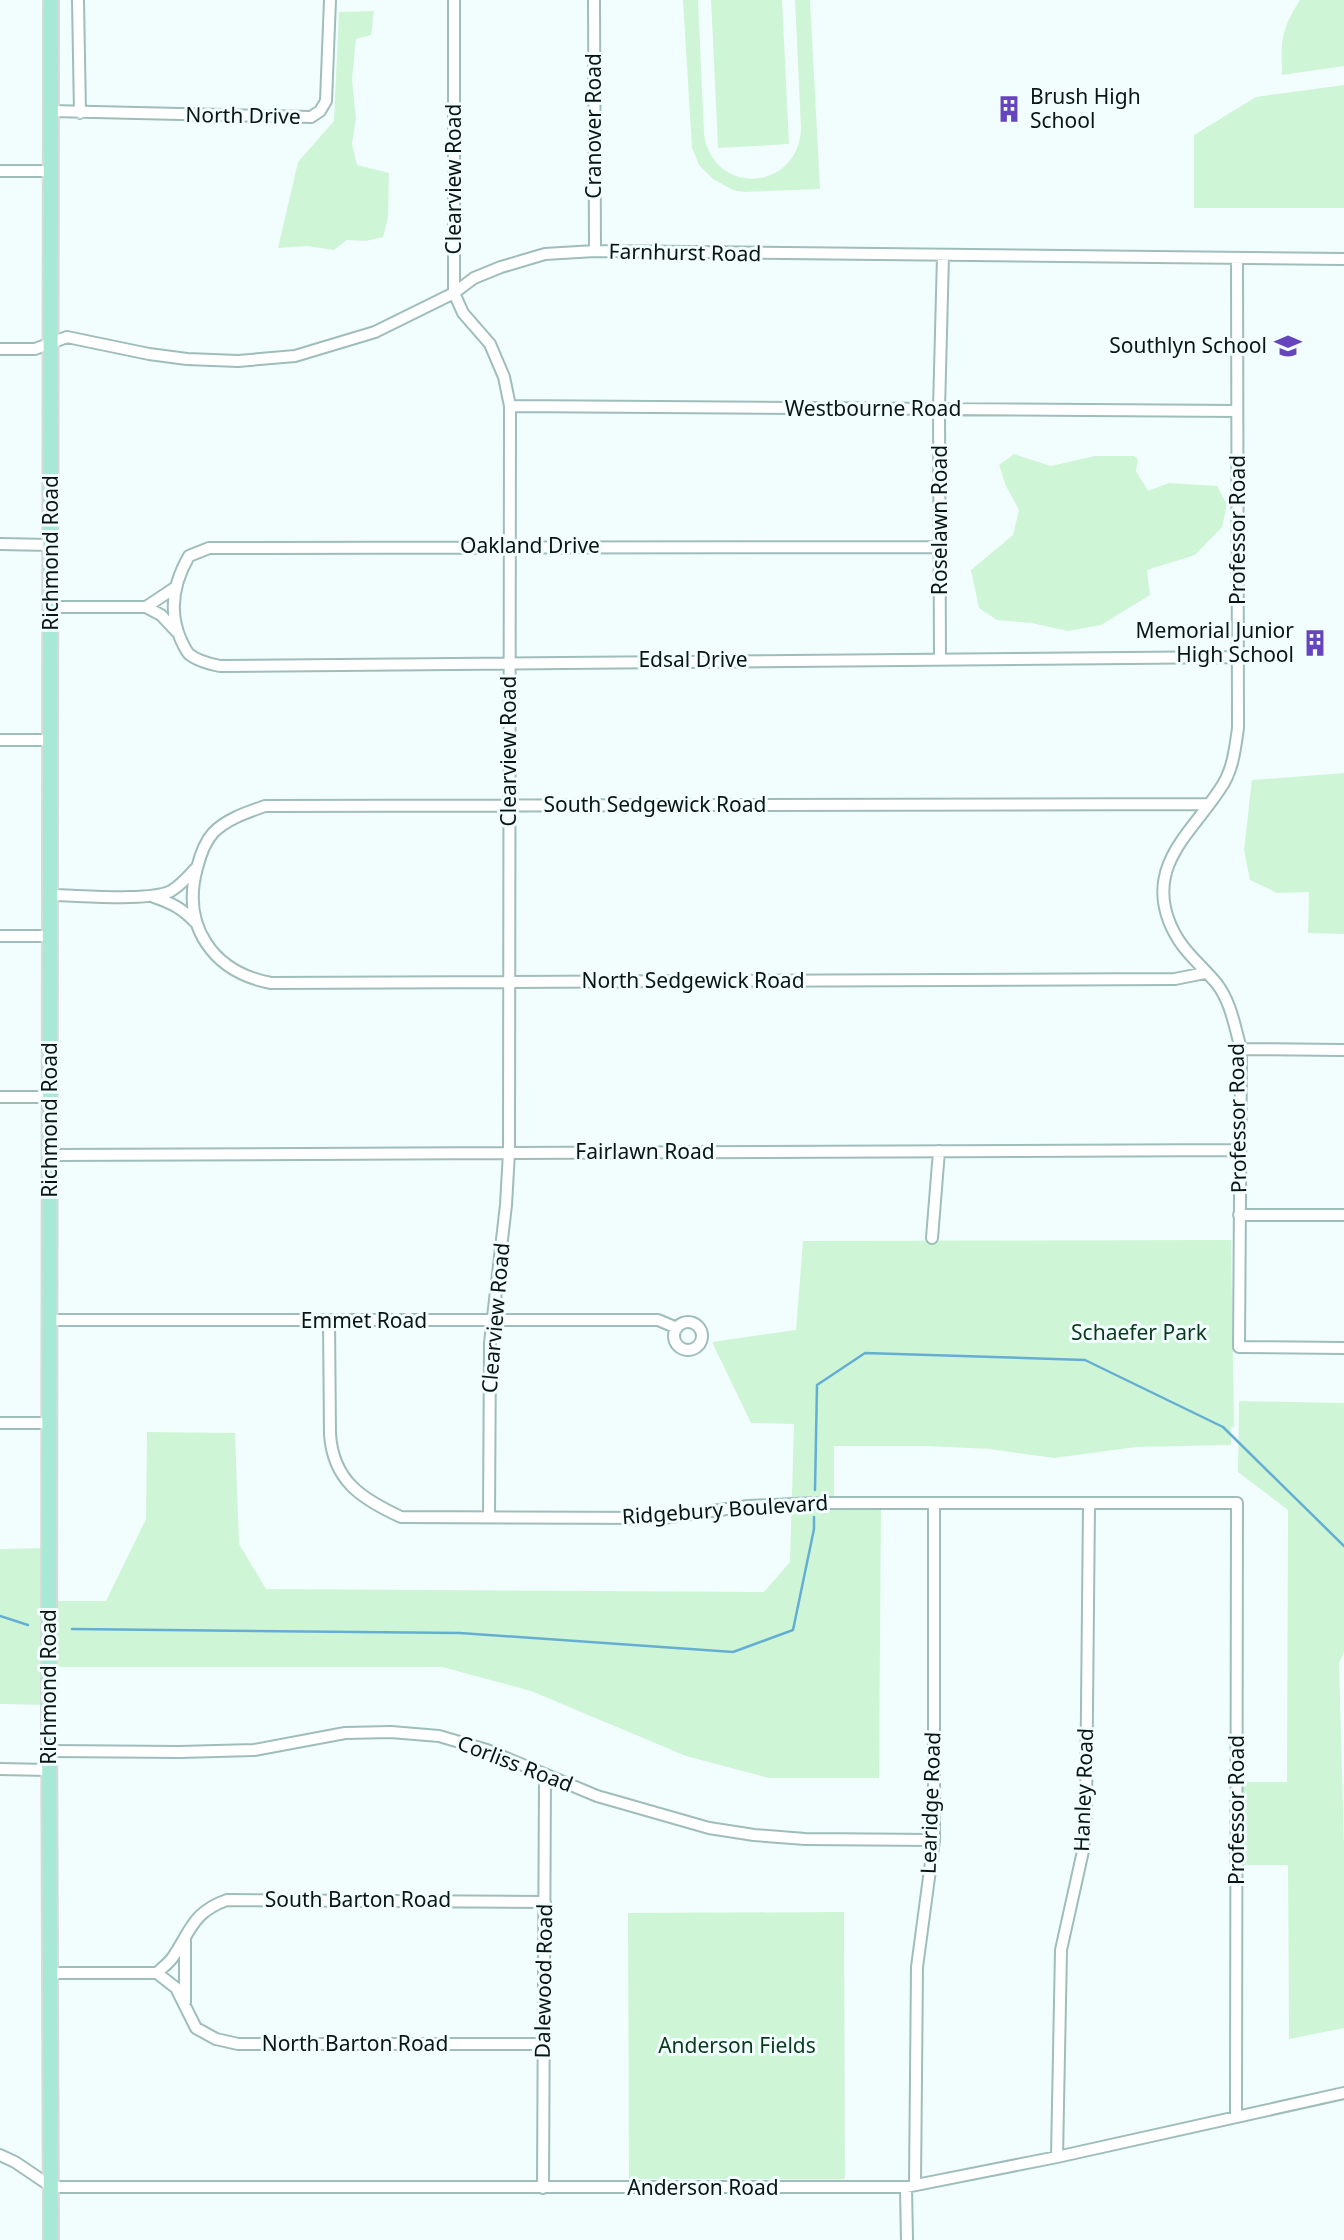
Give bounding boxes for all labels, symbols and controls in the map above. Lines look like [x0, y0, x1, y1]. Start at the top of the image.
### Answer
street label: Cranover Road [579, 53, 607, 199]
place label: Brush High School [1030, 82, 1141, 134]
building icon: Brush High School [994, 94, 1024, 124]
street label: North Drive [185, 100, 301, 130]
street label: Clearview Road [439, 104, 467, 254]
street label: Farnhurst Road [609, 237, 762, 267]
place label: Southlyn School [1109, 331, 1267, 359]
school or university icon: Southlyn School [1273, 331, 1303, 361]
street label: Westbourne Road [785, 394, 961, 422]
street label: Roselawn Road [925, 445, 953, 595]
street label: Professor Road [1223, 455, 1251, 605]
street label: Richmond Road [36, 475, 64, 631]
street label: Oakland Drive [460, 531, 600, 559]
place label: Memorial Junior High School [1136, 616, 1294, 668]
building icon: Memorial Junior High School [1300, 628, 1330, 658]
street label: Edsal Drive [638, 645, 748, 673]
street label: Clearview Road [494, 676, 522, 826]
street label: South Sedgewick Road [544, 790, 767, 818]
street label: North Sedgewick Road [581, 966, 805, 994]
street label: Richmond Road [35, 1042, 63, 1198]
street label: Professor Road [1222, 1043, 1252, 1193]
street label: Fairlawn Road [575, 1137, 715, 1165]
street label: Clearview Road [474, 1242, 516, 1394]
street label: Emmet Road [301, 1306, 427, 1334]
park label: Schaefer Park [1071, 1318, 1208, 1346]
street label: Ridgebury Boulevard [621, 1488, 829, 1530]
street label: Richmond Road [34, 1609, 62, 1765]
street label: Corliss Road [454, 1728, 577, 1798]
street label: Hanley Road [1067, 1728, 1099, 1852]
street label: Learidge Road [914, 1731, 946, 1875]
street label: Professor Road [1222, 1735, 1250, 1885]
street label: South Barton Road [265, 1885, 451, 1913]
street label: Dalewood Road [528, 1903, 558, 2059]
street label: North Barton Road [262, 2029, 448, 2057]
park label: Anderson Fields [658, 2031, 816, 2059]
street label: Anderson Road [627, 2173, 779, 2201]

